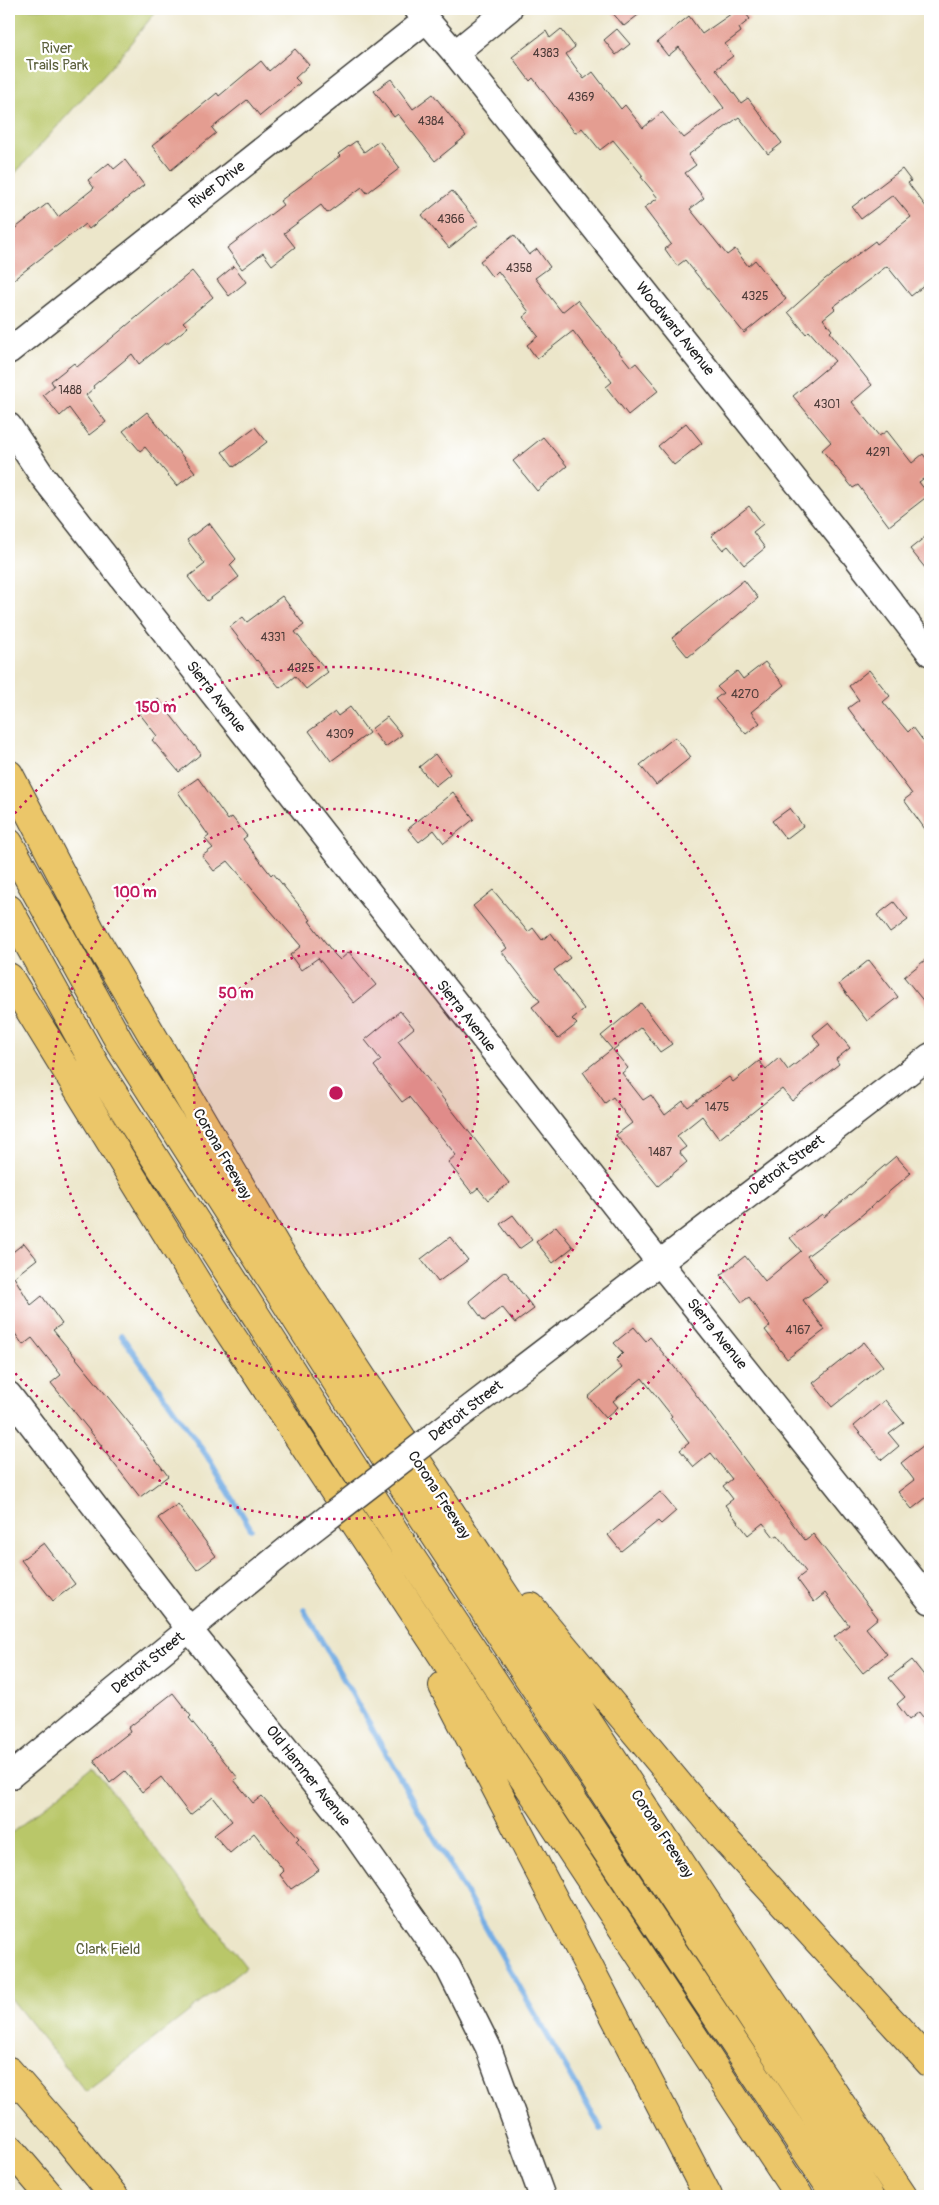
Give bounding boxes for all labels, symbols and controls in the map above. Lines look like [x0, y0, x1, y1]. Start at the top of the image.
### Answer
park label: River Trails Park [26, 39, 89, 75]
house number: 4383 [533, 46, 560, 61]
house number: 4369 [568, 90, 594, 105]
house number: 4384 [418, 114, 444, 129]
street label: River Drive [185, 157, 250, 213]
house number: 4366 [437, 212, 465, 227]
house number: 4358 [506, 261, 532, 276]
street label: Woodward Avenue [631, 278, 719, 380]
house number: 4325 [742, 289, 768, 304]
house number: 1488 [58, 383, 82, 398]
house number: 4301 [814, 397, 840, 412]
house number: 4291 [866, 445, 890, 460]
house number: 4331 [260, 630, 286, 645]
street label: Sierra Avenue [182, 657, 250, 737]
house number: 4325 [288, 661, 314, 676]
house number: 4270 [731, 687, 759, 702]
text: 150 m [136, 698, 176, 717]
house number: 4309 [326, 727, 354, 742]
text: 100 m [114, 883, 156, 902]
street label: Sierra Avenue [432, 976, 500, 1056]
text: 50 m [219, 984, 253, 1003]
centre of rings [327, 1084, 345, 1102]
house number: 1475 [705, 1100, 729, 1115]
street label: Corona Freeway [188, 1105, 256, 1203]
street label: Detroit Street [746, 1130, 829, 1199]
house number: 1487 [648, 1145, 673, 1160]
street label: Sierra Avenue [683, 1295, 752, 1374]
house number: 4167 [786, 1323, 811, 1338]
street label: Detroit Street [425, 1376, 508, 1446]
street label: Corona Freeway [403, 1447, 475, 1543]
street label: Detroit Street [108, 1627, 189, 1698]
street label: Old Hamner Avenue [262, 1722, 355, 1831]
street label: Corona Freeway [626, 1786, 698, 1882]
park label: Clark Field [76, 1940, 140, 1959]

